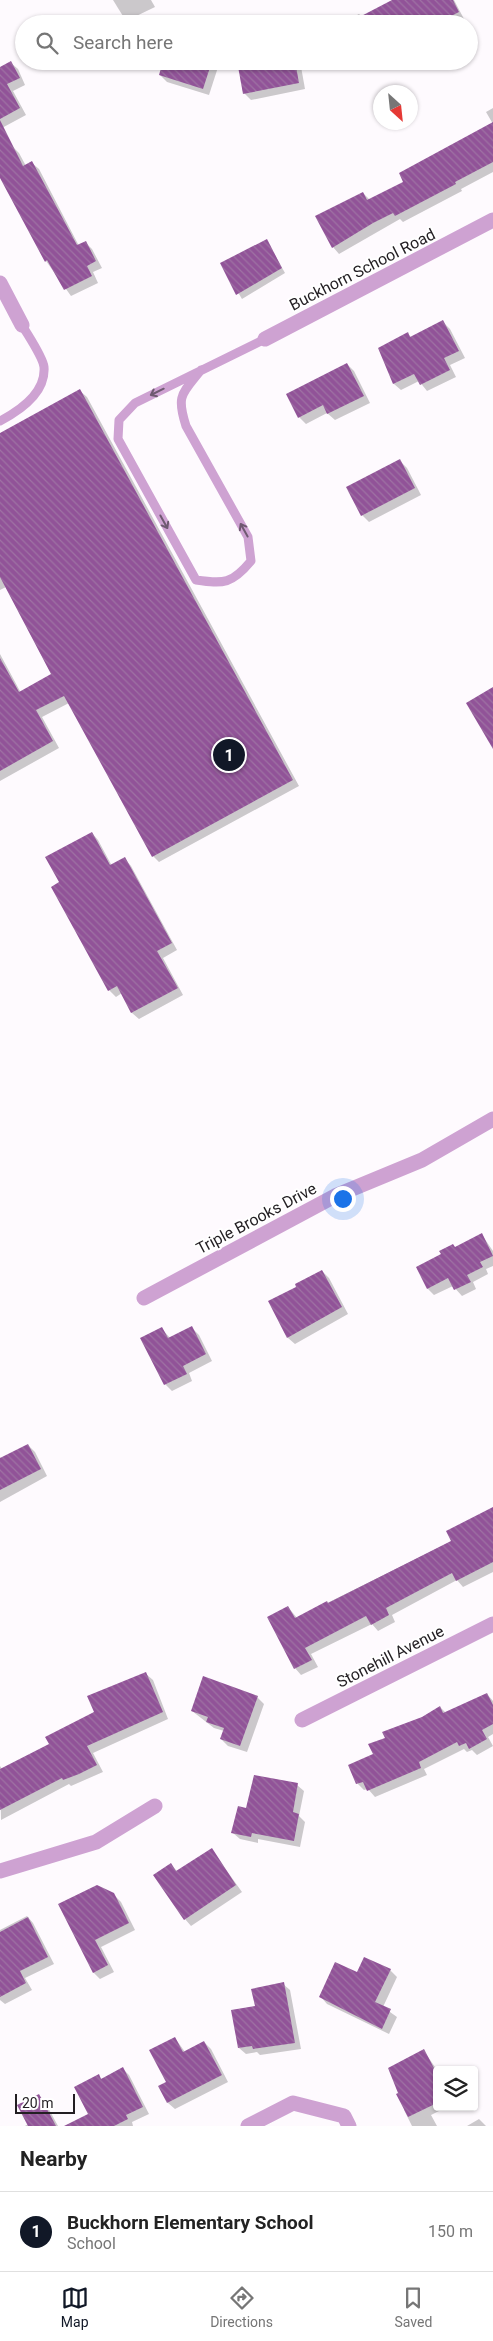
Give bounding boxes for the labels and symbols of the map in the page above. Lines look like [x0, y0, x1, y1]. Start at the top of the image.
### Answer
north arrow [373, 85, 418, 130]
street label: Buckhorn School Road [286, 224, 438, 314]
one-way arrow [150, 387, 165, 397]
one-way arrow [159, 514, 169, 529]
one-way arrow [239, 523, 249, 538]
pin: 1 [213, 736, 245, 774]
street label: Triple Brooks Drive [193, 1179, 320, 1258]
your location [330, 1186, 356, 1212]
street label: Stonehill Avenue [333, 1621, 447, 1692]
scale bar [15, 2091, 75, 2114]

